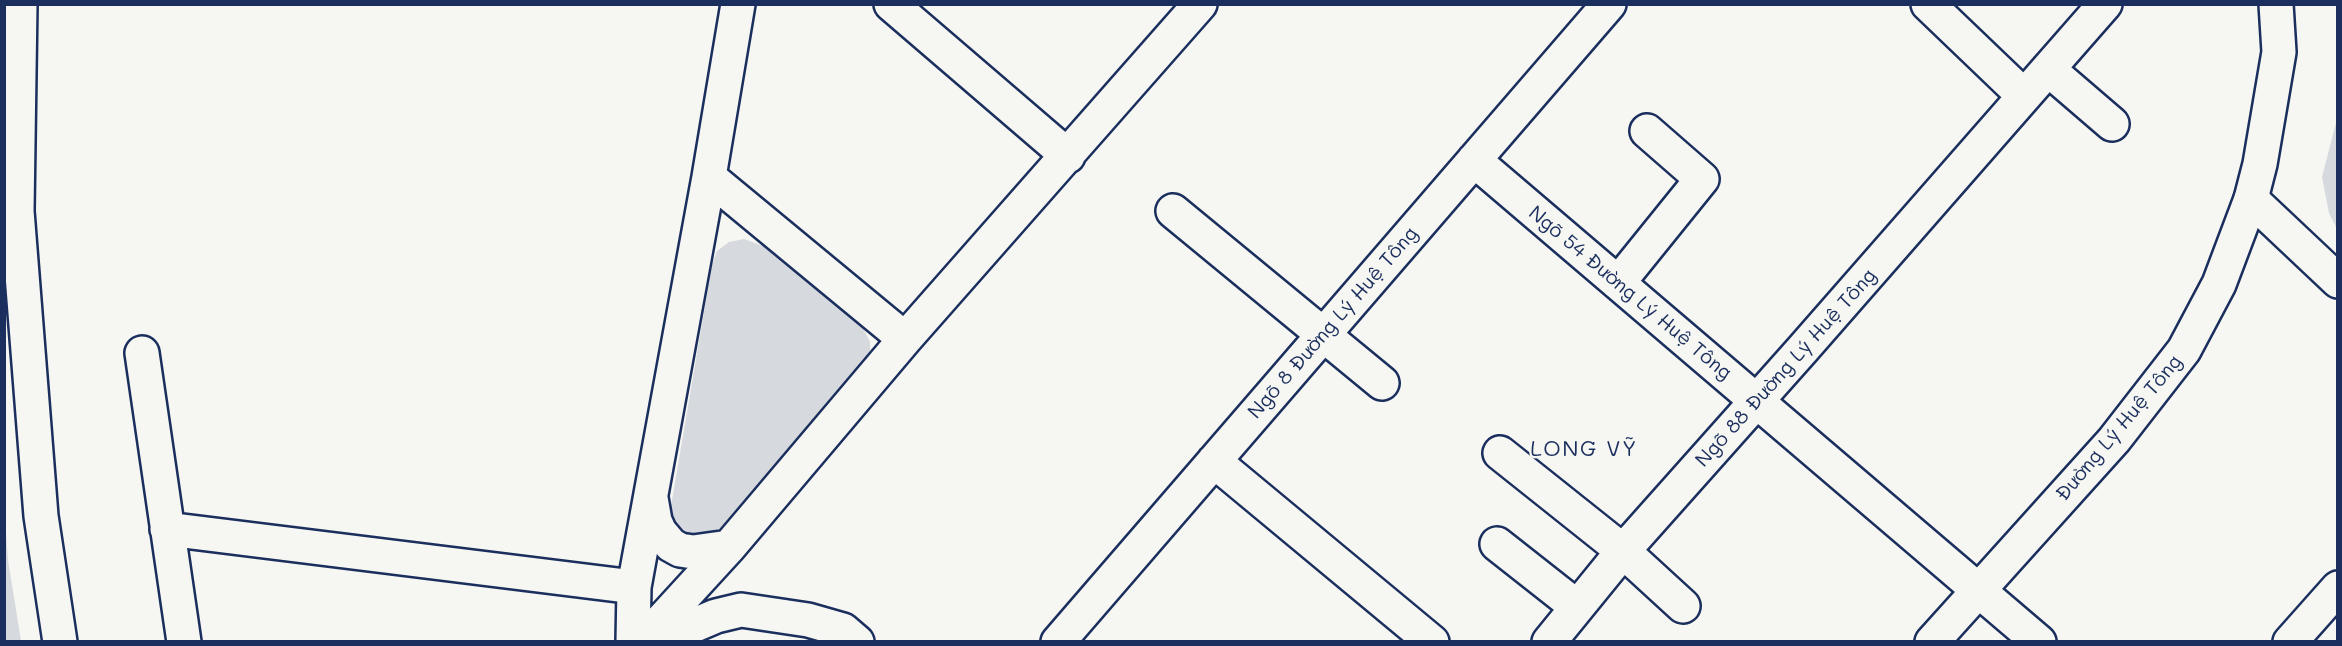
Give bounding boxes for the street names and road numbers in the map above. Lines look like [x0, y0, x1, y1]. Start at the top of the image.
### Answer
street label: Ngõ 54 Đường Lý Huệ Tông [1524, 201, 1736, 385]
street label: Ngõ 8 Đường Lý Huệ Tông [1243, 222, 1423, 424]
street label: Ngõ 88 Đường Lý Huệ Tông [1691, 264, 1881, 472]
street label: Đường Lý Huệ Tông [2051, 350, 2187, 506]

